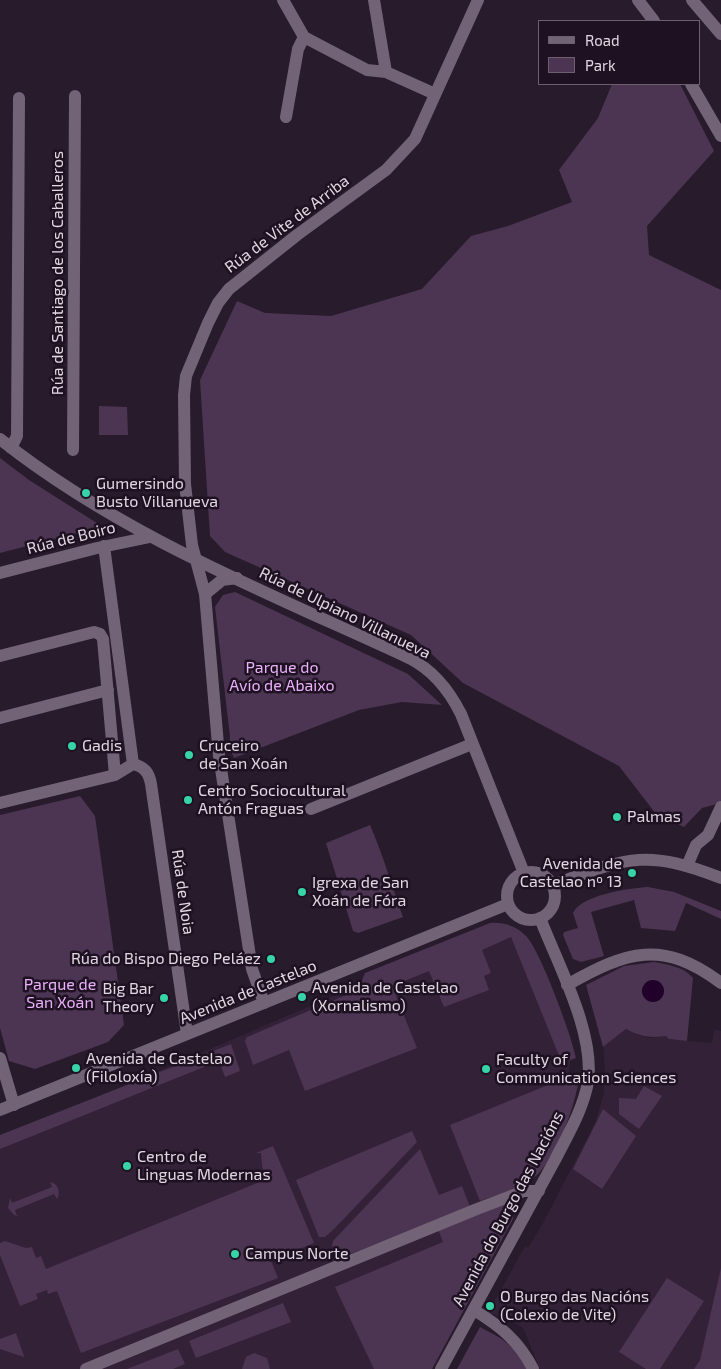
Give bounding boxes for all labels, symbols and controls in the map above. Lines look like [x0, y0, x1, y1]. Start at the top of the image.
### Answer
legend [538, 20, 701, 85]
text: Road [585, 31, 620, 49]
text: Park [585, 56, 616, 74]
street label: Rúa de Santiago de los Caballeros [48, 151, 68, 395]
street label: Rúa de Vite de Arriba [221, 171, 353, 277]
place label: Gumersindo Busto Villanueva [96, 474, 218, 512]
marker: Gumersindo Busto Villanueva [80, 487, 92, 499]
street label: Rúa de Boiro [25, 518, 117, 558]
street label: Rúa de Ulpiano Villanueva [256, 563, 434, 663]
park label: Parque do Avío de Abaixo [229, 658, 335, 696]
place label: Gadis [82, 736, 122, 756]
place label: Cruceiro de San Xoán [199, 736, 288, 774]
marker: Gadis [66, 740, 78, 752]
marker: Cruceiro de San Xoán [183, 749, 195, 761]
place label: Centro Sociocultural Antón Fraguas [198, 781, 346, 819]
marker: Centro Sociocultural Antón Fraguas [182, 794, 194, 806]
place label: Palmas [627, 807, 681, 827]
marker: Palmas [611, 811, 623, 823]
street label: Rúa de Noia [168, 848, 198, 936]
place label: Avenida de Castelao nº 13 [520, 854, 622, 892]
marker: Avenida de Castelao nº 13 [626, 867, 638, 879]
place label: Igrexa de San Xoán de Fóra [312, 873, 409, 911]
marker: Igrexa de San Xoán de Fóra [296, 886, 308, 898]
place label: Rúa do Bispo Diego Peláez [71, 949, 261, 969]
marker: Rúa do Bispo Diego Peláez [265, 953, 277, 965]
street label: Avenida de Castelao [177, 956, 319, 1028]
park label: Parque de San Xoán [24, 975, 96, 1013]
place label: Avenida de Castelao (Xornalismo) [312, 978, 458, 1016]
place label: Big Bar Theory [102, 979, 154, 1017]
marker: Avenida de Castelao (Xornalismo) [296, 991, 308, 1003]
marker: Big Bar Theory [158, 992, 170, 1004]
place label: Avenida de Castelao (Filoloxía) [86, 1049, 232, 1087]
place label: Faculty of Communication Sciences [496, 1050, 676, 1088]
marker: Avenida de Castelao (Filoloxía) [70, 1062, 82, 1074]
marker: Faculty of Communication Sciences [480, 1063, 492, 1075]
street label: Avenida do Burgo das Nacións [448, 1108, 568, 1310]
place label: Centro de Linguas Modernas [137, 1147, 271, 1185]
marker: Centro de Linguas Modernas [121, 1160, 133, 1172]
place label: Campus Norte [245, 1244, 348, 1264]
marker: Campus Norte [229, 1248, 241, 1260]
place label: O Burgo das Nacións (Colexio de Vite) [500, 1287, 649, 1325]
marker: O Burgo das Nacións (Colexio de Vite) [484, 1300, 496, 1312]

